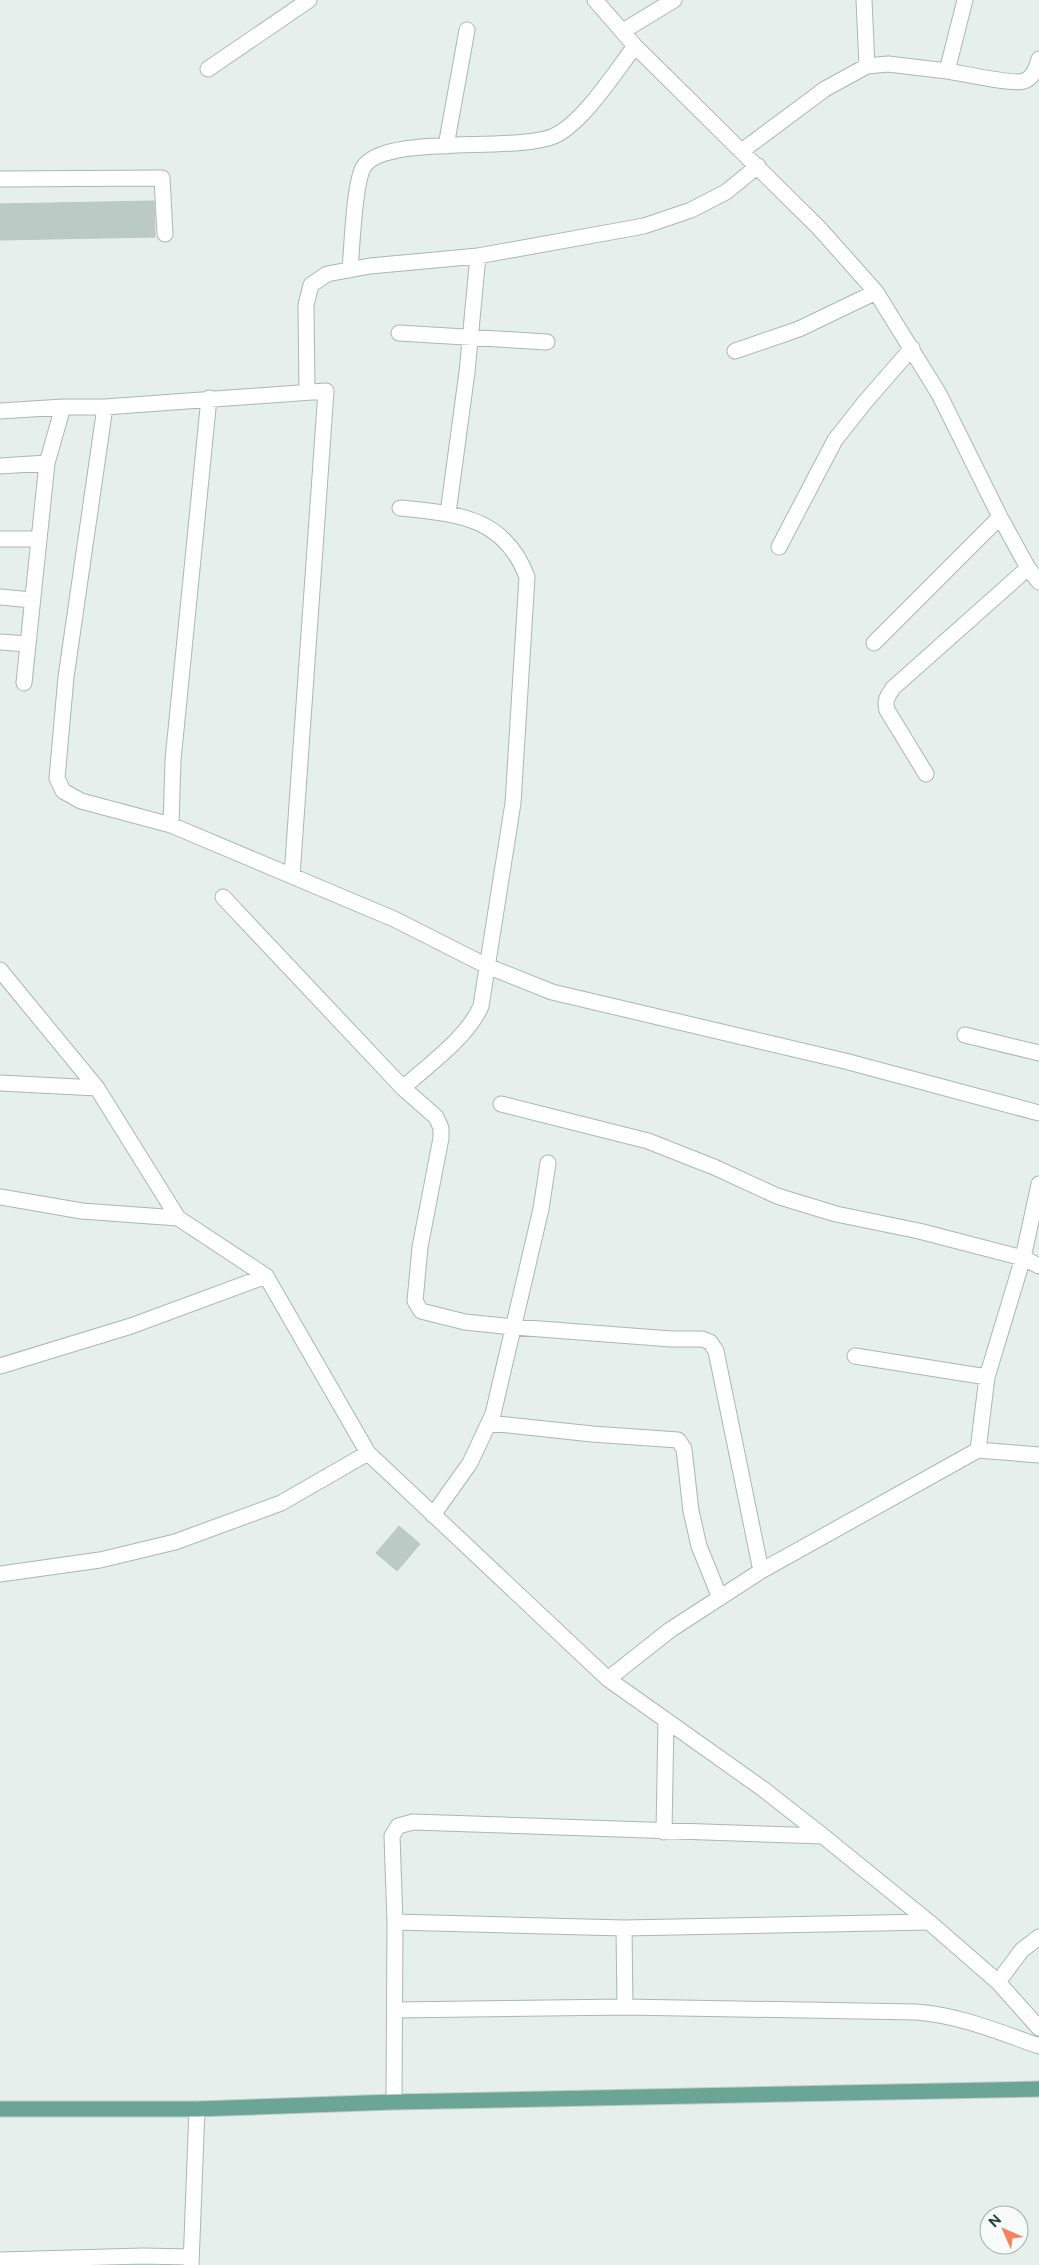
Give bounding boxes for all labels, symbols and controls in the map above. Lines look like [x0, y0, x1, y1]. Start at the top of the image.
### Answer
north arrow [979, 2205, 1029, 2255]
text: N [985, 2211, 1004, 2230]

